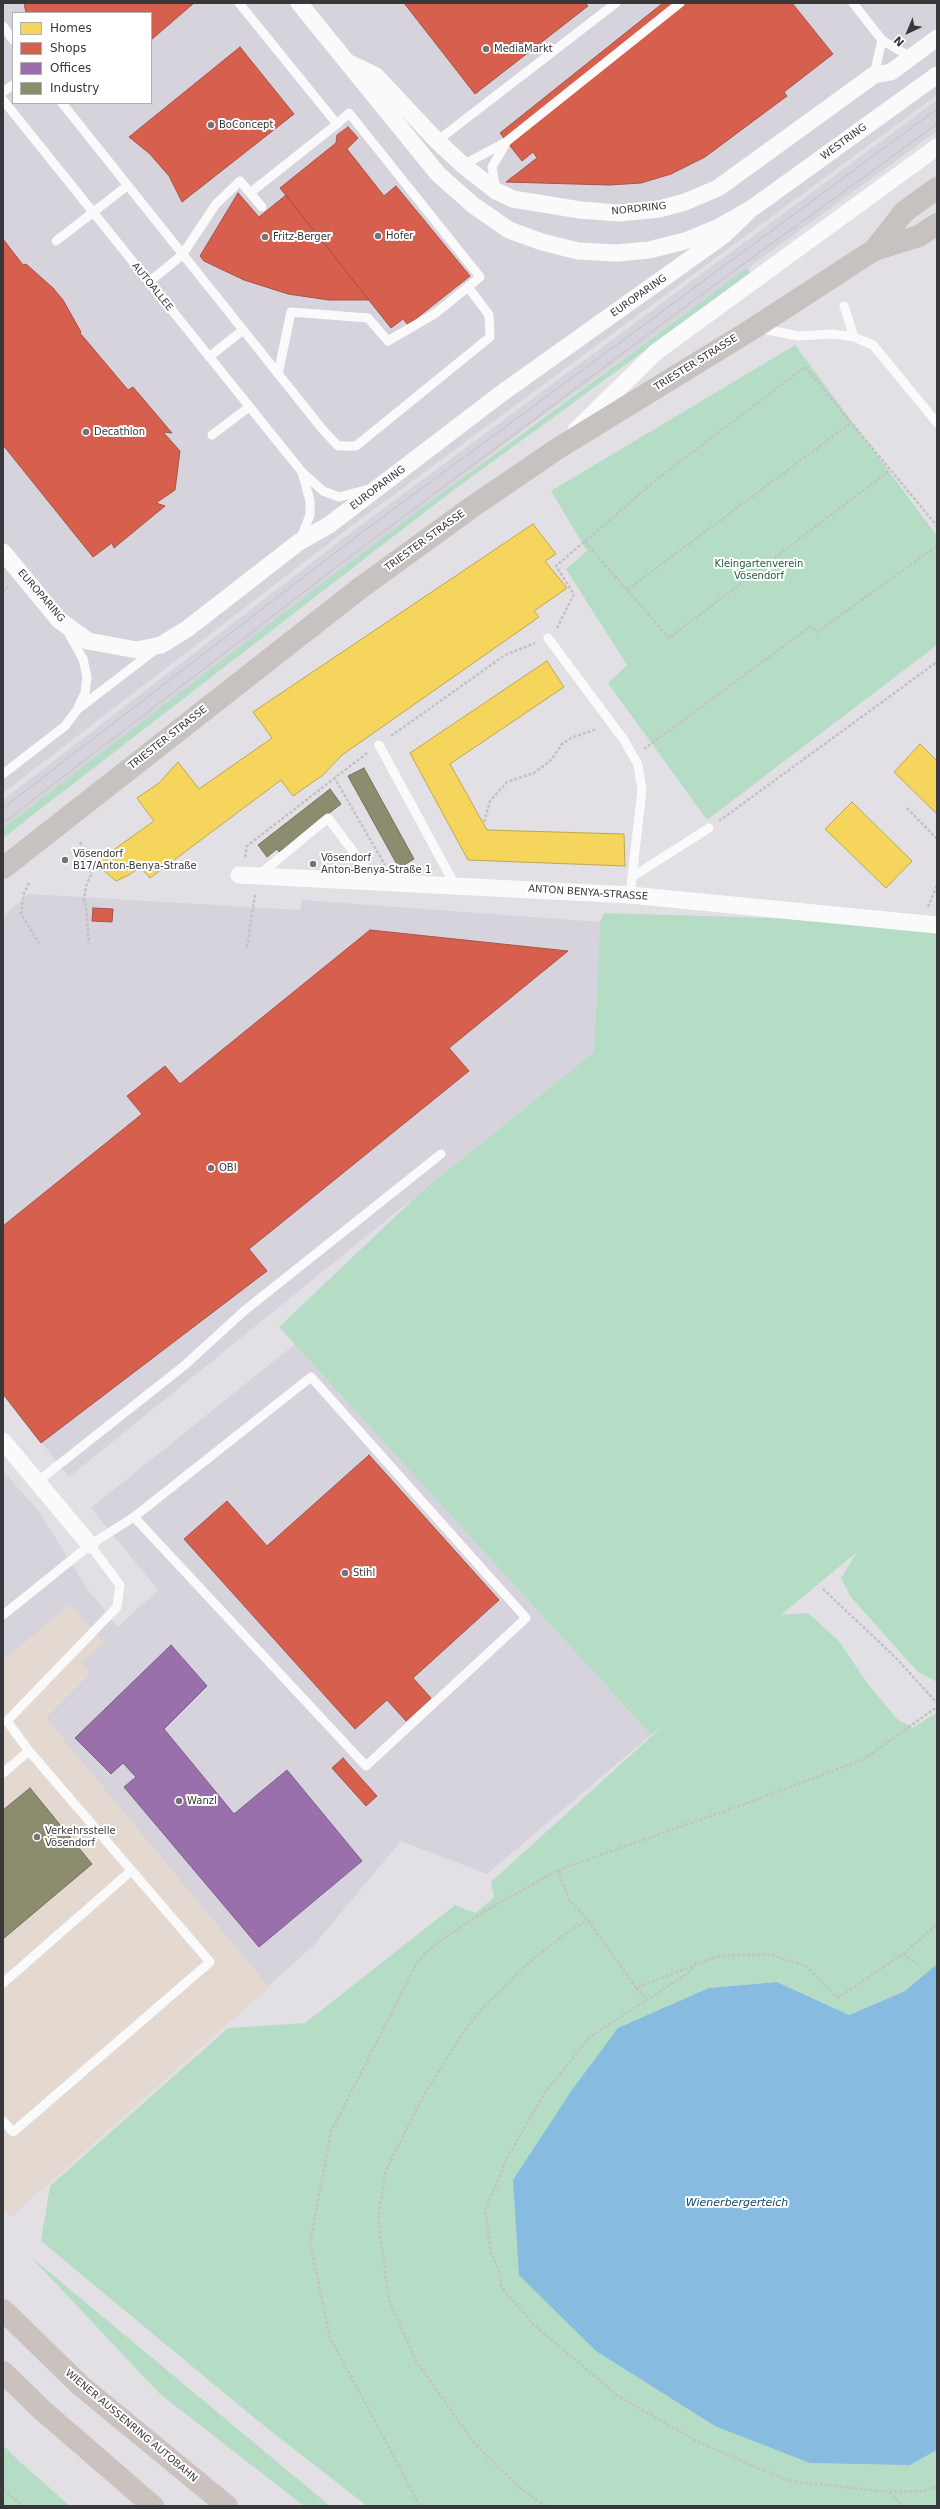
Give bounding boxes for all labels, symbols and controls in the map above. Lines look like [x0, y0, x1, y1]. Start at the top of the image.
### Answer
legend [12, 12, 152, 104]
north arrow [888, 12, 928, 52]
text: Homes [50, 21, 92, 35]
text: N [891, 33, 907, 49]
text: Shops [50, 41, 86, 55]
place label: MediaMarkt [494, 43, 553, 55]
marker: MediaMarkt [481, 44, 491, 54]
text: Offices [50, 61, 91, 75]
text: Industry [50, 81, 99, 95]
place label: BoConcept [219, 119, 273, 131]
marker: BoConcept [206, 120, 216, 130]
street label: WESTRING [819, 121, 869, 163]
street label: NORDRING [611, 200, 667, 218]
place label: Hofer [386, 230, 413, 242]
place label: Fritz-Berger [273, 231, 331, 243]
marker: Hofer [373, 231, 383, 241]
marker: Fritz-Berger [260, 232, 270, 242]
street label: AUTOALLEE [129, 260, 175, 314]
street label: EUROPARING [609, 272, 669, 320]
street label: TRIESTER STRASSE [652, 332, 740, 394]
place label: Decathlon [94, 426, 145, 438]
marker: Decathlon [81, 427, 91, 437]
street label: EUROPARING [348, 463, 408, 513]
street label: TRIESTER STRASSE [383, 508, 467, 574]
park label: Kleingartenverein Vösendorf [715, 558, 803, 582]
street label: EUROPARING [15, 567, 67, 625]
street label: TRIESTER STRASSE [126, 704, 210, 772]
place label: Vösendorf B17/Anton-Benya-Straße [73, 848, 197, 872]
place label: Vösendorf Anton-Benya-Straße 1 [321, 852, 431, 876]
marker: Vösendorf B17/Anton-Benya-Straße [60, 855, 70, 865]
marker: Vösendorf Anton-Benya-Straße 1 [308, 859, 318, 869]
street label: ANTON BENYA-STRASSE [528, 883, 648, 903]
place label: OBI [219, 1162, 237, 1174]
marker: OBI [206, 1163, 216, 1173]
place label: Stihl [353, 1567, 375, 1579]
marker: Stihl [340, 1568, 350, 1578]
place label: Wanzl [187, 1795, 217, 1807]
marker: Wanzl [174, 1796, 184, 1806]
place label: Verkehrsstelle Vösendorf [45, 1825, 116, 1848]
marker: Verkehrsstelle Vösendorf [32, 1832, 42, 1842]
water label: Wienerbergerteich [686, 2196, 788, 2210]
street label: WIENER AUSSENRING AUTOBAHN [62, 2367, 200, 2485]

